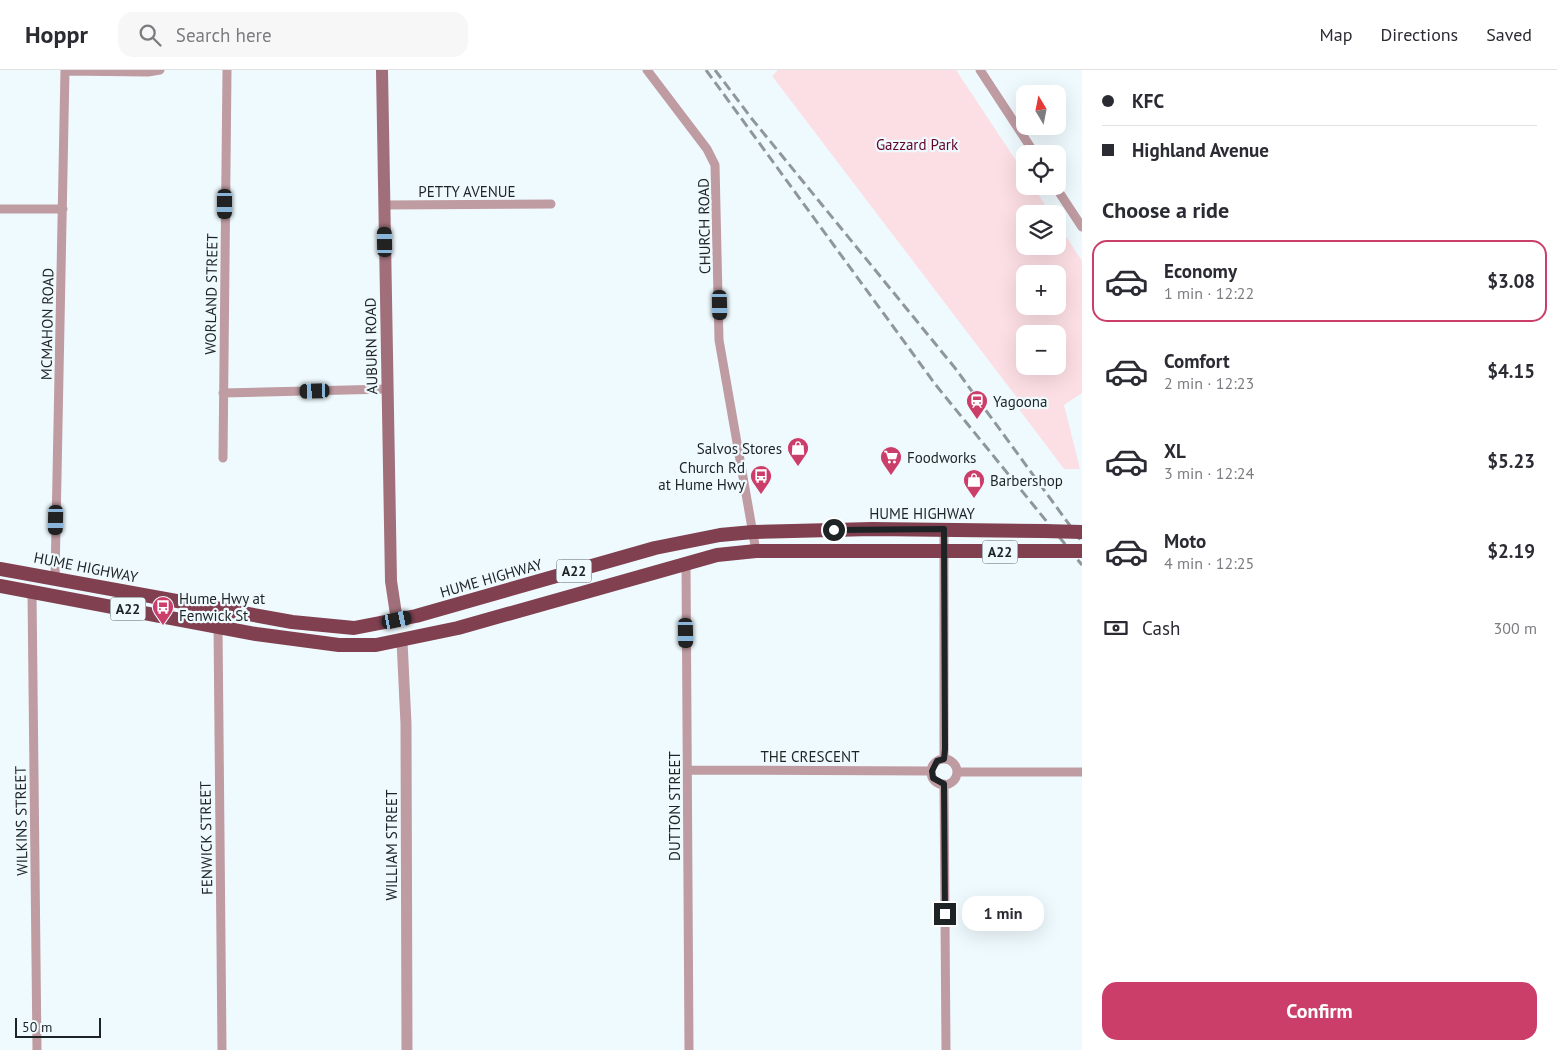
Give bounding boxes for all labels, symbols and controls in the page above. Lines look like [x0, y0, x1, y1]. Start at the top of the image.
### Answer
search box [118, 12, 468, 57]
text: Hoppr [25, 19, 88, 50]
icon: search [136, 21, 164, 49]
text: Search here [176, 23, 272, 47]
text: Map [1320, 23, 1352, 46]
text: Directions [1380, 23, 1458, 46]
text: Saved [1486, 23, 1532, 46]
north arrow [1016, 85, 1066, 135]
map controls [1016, 85, 1066, 375]
text: KFC [1132, 89, 1164, 113]
park label: Gazzard Park [876, 135, 959, 154]
text: Highland Avenue [1132, 138, 1269, 162]
button: locate [1016, 145, 1066, 195]
street label: CHURCH ROAD [694, 178, 714, 274]
street label: PETTY AVENUE [418, 182, 516, 201]
car [217, 189, 232, 219]
text: Choose a ride [1102, 196, 1229, 224]
button: layers [1016, 205, 1066, 255]
car [377, 227, 392, 257]
street label: WORLAND STREET [200, 232, 222, 355]
icon: car [1104, 259, 1149, 304]
text: Economy [1164, 259, 1237, 283]
button: + [1016, 265, 1066, 315]
street label: MCMAHON ROAD [37, 268, 57, 380]
text: $3.08 [1487, 269, 1535, 293]
text: 1 min · 12:22 [1164, 283, 1254, 303]
car [712, 290, 727, 320]
street label: AUBURN ROAD [361, 297, 381, 395]
button: − [1016, 325, 1066, 375]
icon: car [1104, 349, 1149, 394]
text: Comfort [1164, 349, 1230, 373]
text: $4.15 [1487, 359, 1535, 383]
text: 2 min · 12:23 [1164, 373, 1254, 393]
car [299, 383, 330, 399]
station icon: Yagoona [965, 389, 989, 420]
place label: Yagoona [993, 392, 1048, 411]
shop icon: Salvos Stores [786, 436, 810, 467]
place label: Salvos Stores [697, 439, 782, 458]
icon: car [1104, 439, 1149, 484]
text: XL [1164, 439, 1186, 463]
supermarket icon: Foodworks [879, 445, 903, 476]
place label: Foodworks [907, 448, 976, 467]
text: $5.23 [1487, 449, 1535, 473]
place label: Church Rd at Hume Hwy [658, 458, 745, 494]
text: 3 min · 12:24 [1164, 463, 1254, 483]
bus stop icon: Church Rd at Hume Hwy [749, 464, 773, 495]
shop icon: Barbershop [962, 468, 986, 499]
place label: Barbershop [990, 471, 1063, 490]
street label: HUME HIGHWAY [869, 504, 975, 523]
car [48, 505, 63, 535]
route start [823, 519, 845, 541]
icon: car [1104, 529, 1149, 574]
text: Moto [1164, 529, 1206, 553]
text: $2.19 [1487, 539, 1535, 563]
road number: A22 [982, 541, 1018, 564]
street label: HUME HIGHWAY [32, 548, 140, 587]
text: 4 min · 12:25 [1164, 553, 1254, 573]
street label: HUME HIGHWAY [438, 554, 545, 602]
road number: A22 [556, 560, 592, 582]
place label: Hume Hwy at Fenwick St [179, 589, 265, 625]
bus stop icon: Hume Hwy at Fenwick St [151, 595, 175, 626]
road number: A22 [110, 598, 146, 620]
car [380, 610, 413, 630]
icon: cash [1102, 614, 1130, 642]
text: Cash [1142, 616, 1180, 640]
car [678, 618, 693, 648]
text: 300 m [1494, 618, 1537, 638]
street label: THE CRESCENT [761, 747, 860, 766]
street label: DUTTON STREET [665, 750, 684, 861]
street label: WILKINS STREET [11, 765, 31, 876]
street label: FENWICK STREET [195, 780, 216, 895]
street label: WILLIAM STREET [382, 789, 401, 900]
callout: 1 min [962, 896, 1045, 932]
route end [934, 903, 956, 925]
text: 1 min [983, 903, 1023, 923]
button: Confirm [1102, 982, 1537, 1040]
scale bar [15, 1015, 101, 1038]
text: 50 m [22, 1018, 52, 1036]

